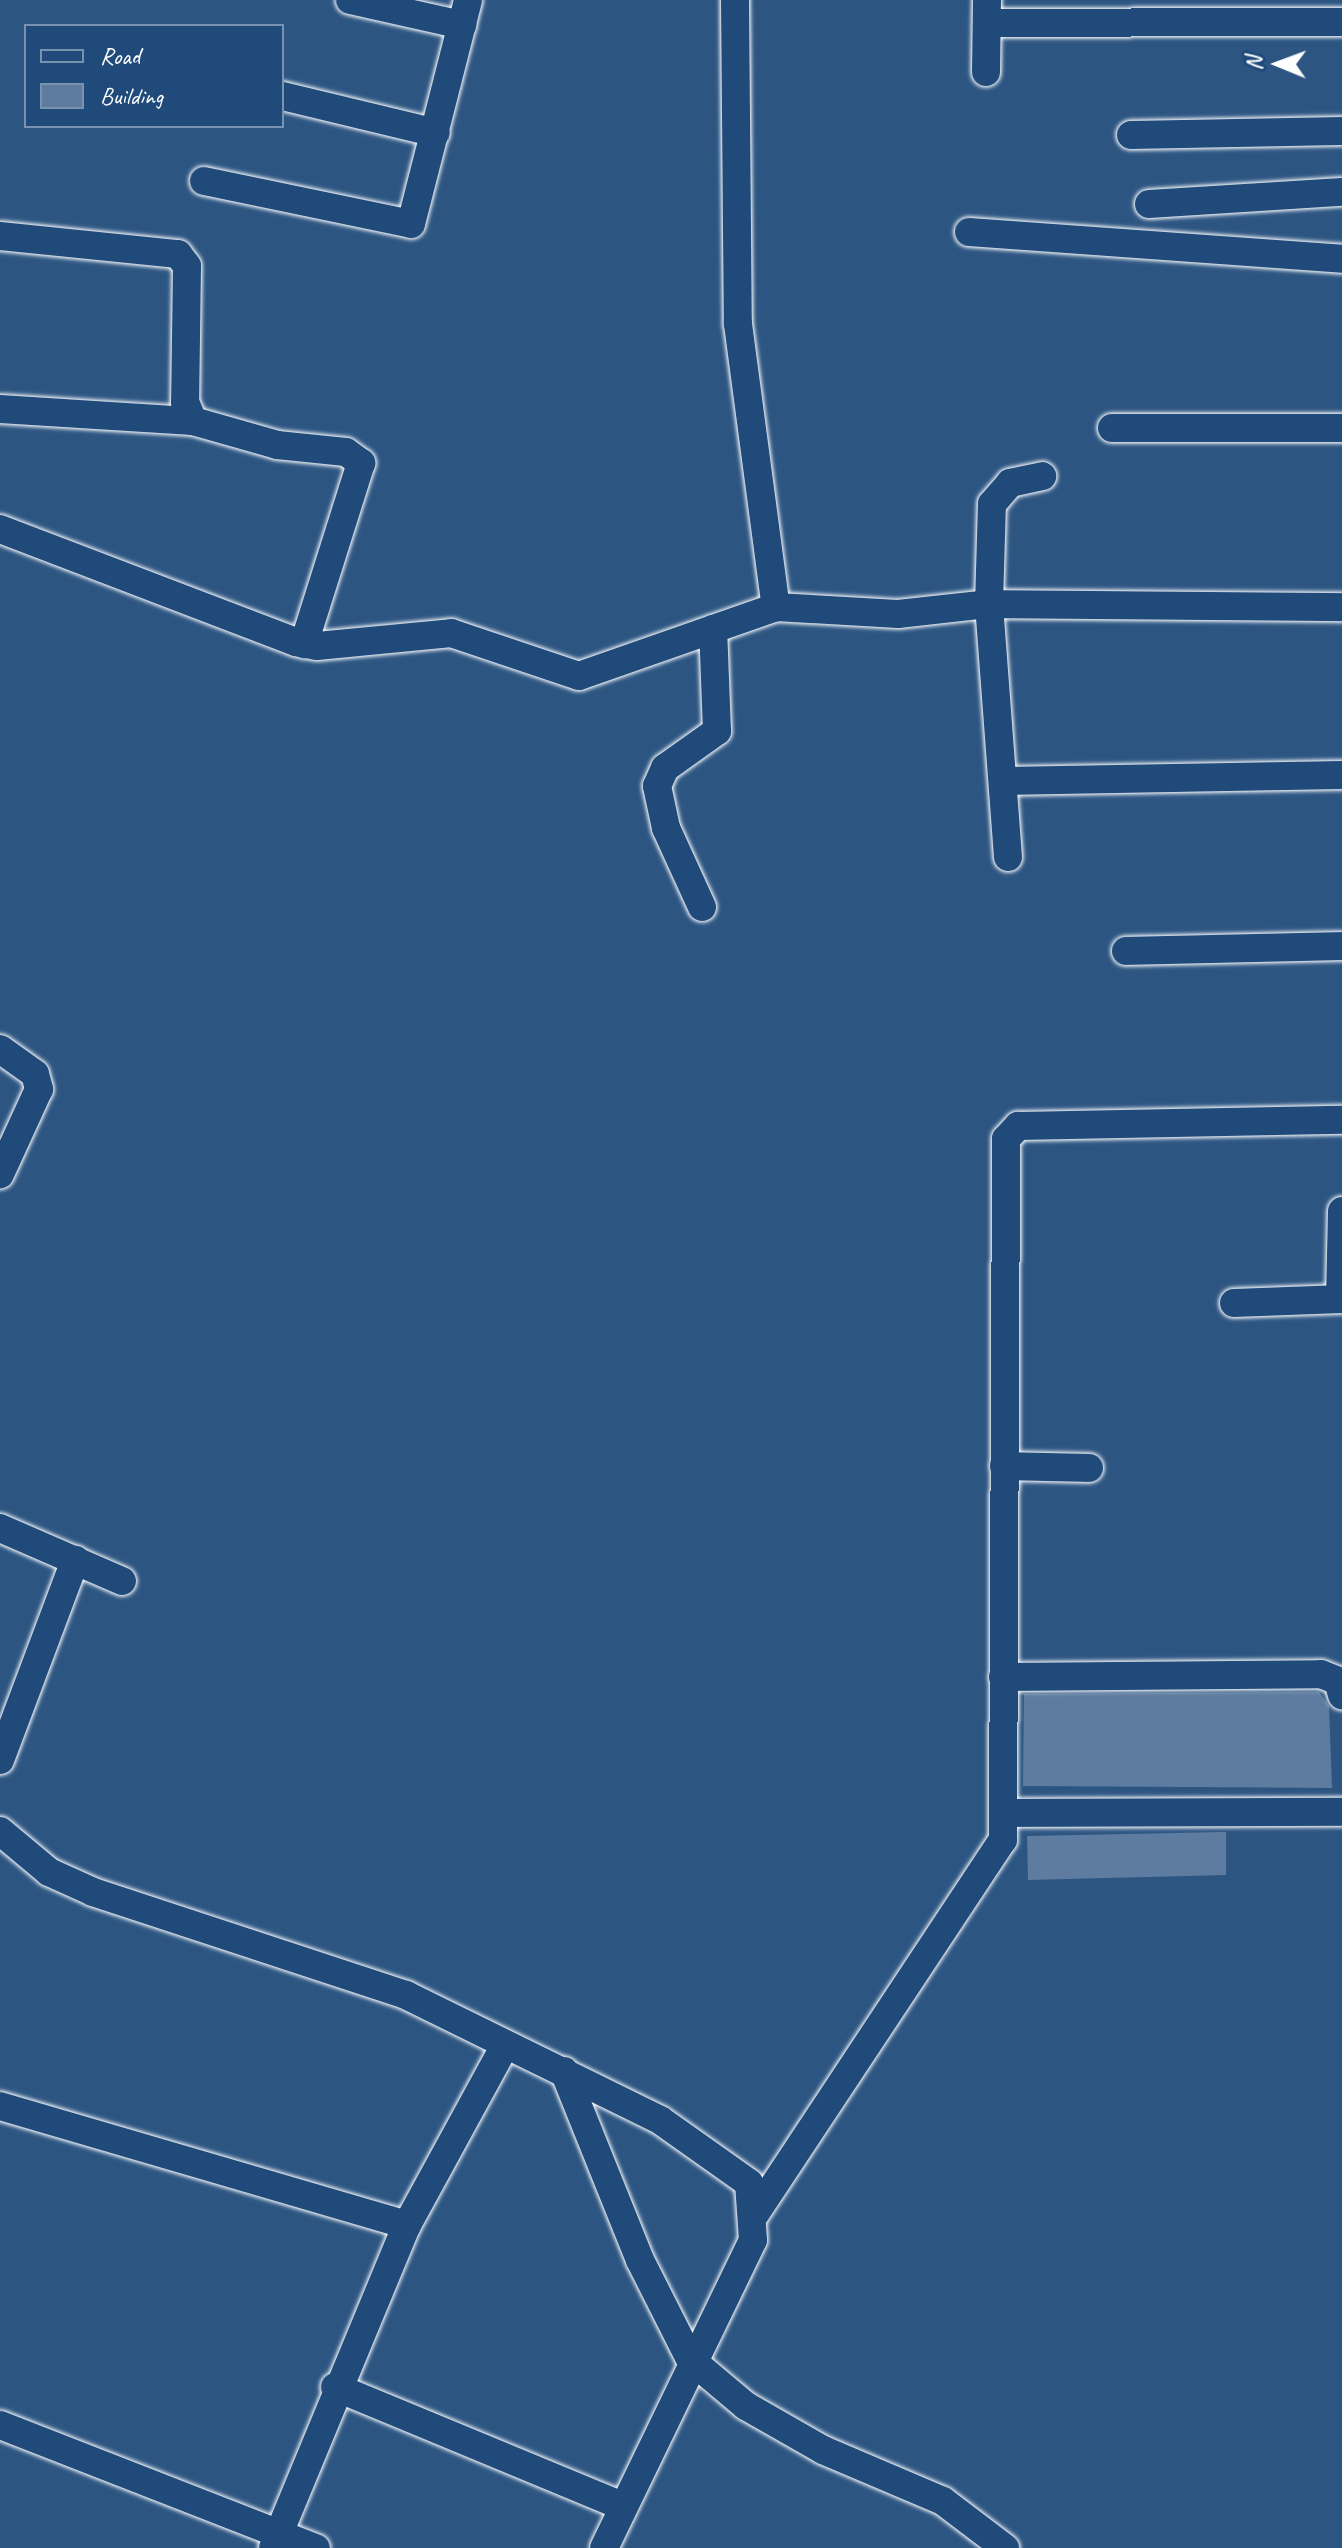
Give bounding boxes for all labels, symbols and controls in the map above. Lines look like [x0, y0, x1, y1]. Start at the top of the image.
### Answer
legend [24, 24, 284, 128]
north arrow [1238, 24, 1318, 104]
text: Road [100, 41, 140, 71]
text: N [1240, 57, 1268, 71]
text: Building [100, 81, 163, 111]

